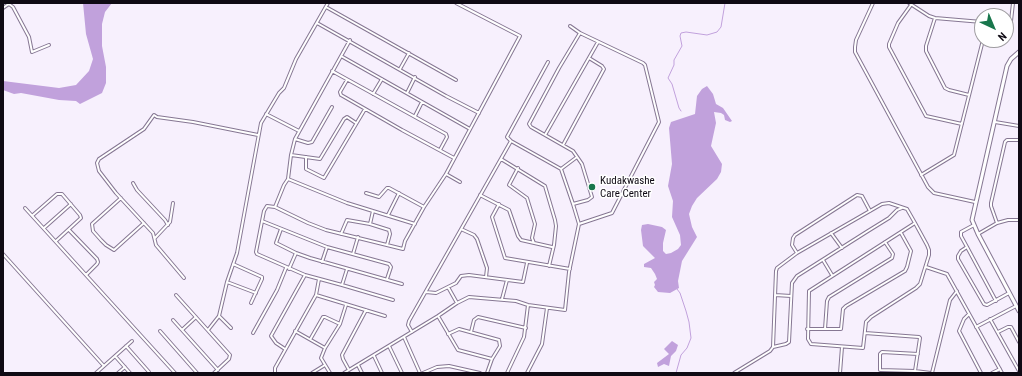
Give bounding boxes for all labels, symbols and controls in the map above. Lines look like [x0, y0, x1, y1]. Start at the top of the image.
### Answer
north arrow [974, 8, 1014, 48]
text: N [995, 29, 1009, 43]
place label: Kudakwashe Care Center [600, 174, 655, 200]
marker: Kudakwashe Care Center [587, 182, 597, 192]

